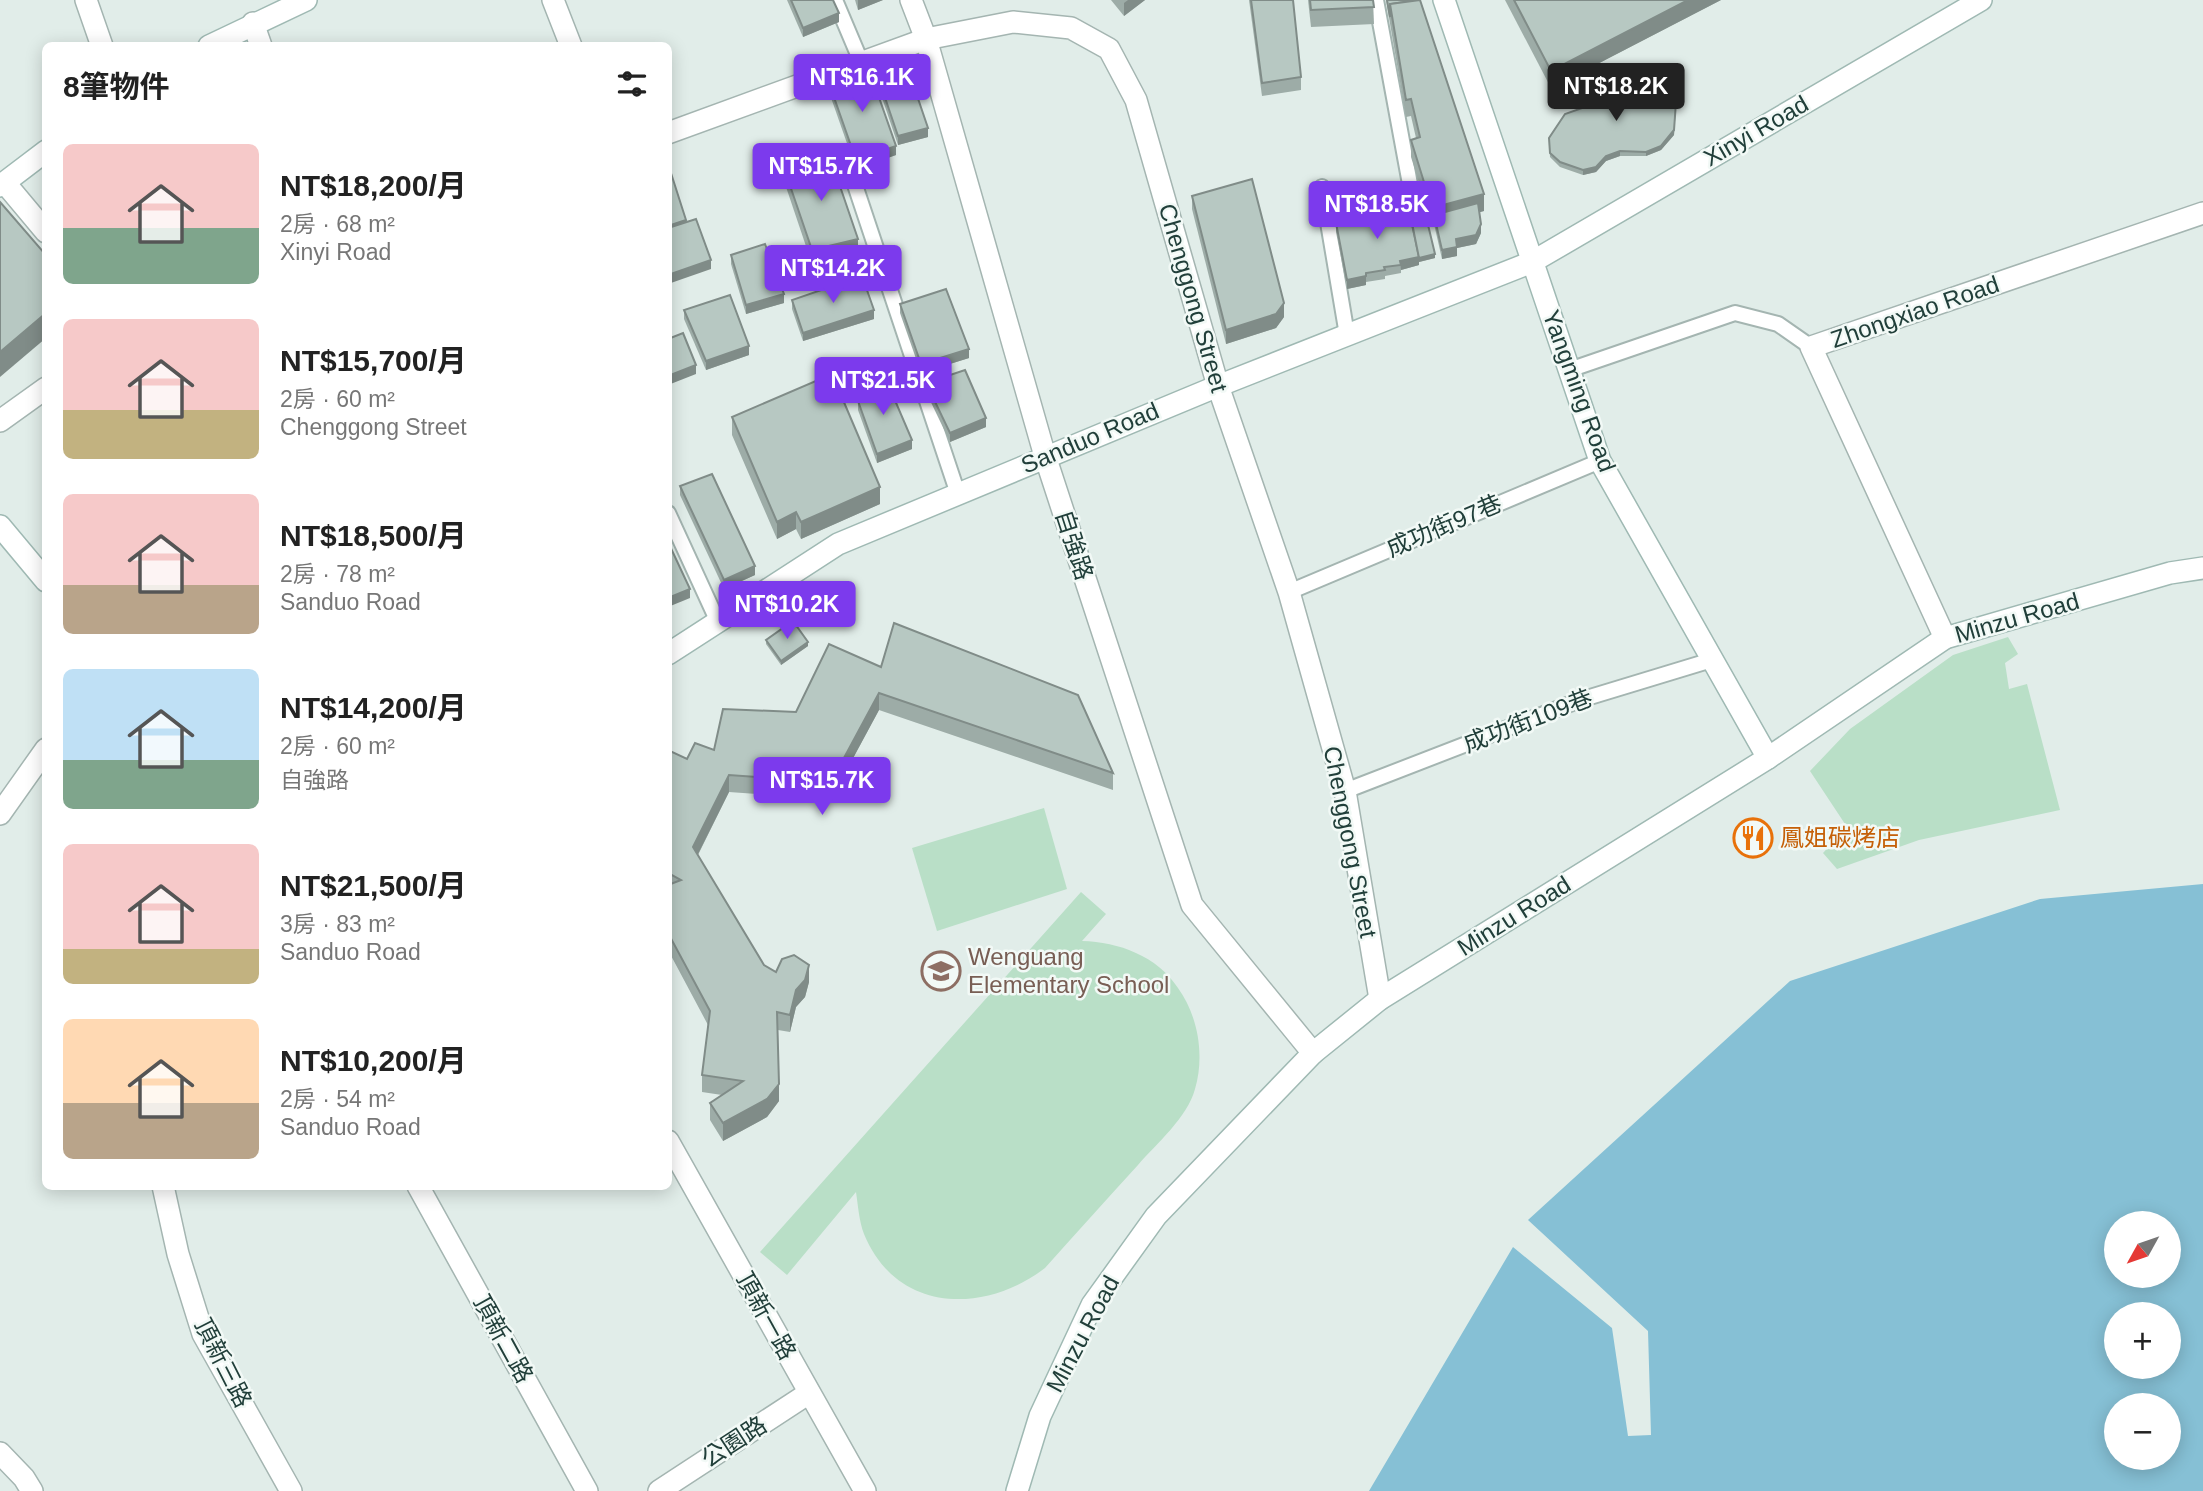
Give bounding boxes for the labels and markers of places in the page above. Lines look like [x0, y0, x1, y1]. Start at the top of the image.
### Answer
pin: NT$16.1K [790, 54, 934, 114]
pin: NT$18.2K [1544, 64, 1688, 123]
pin: NT$15.7K [749, 144, 893, 203]
pin: NT$18.5K [1305, 182, 1449, 241]
pin: NT$14.2K [761, 246, 905, 305]
pin: NT$21.5K [811, 358, 955, 417]
pin: NT$10.2K [715, 582, 859, 641]
pin: NT$15.7K [750, 758, 894, 817]
restaurant icon: 鳳姐碳烤店 [1732, 817, 1774, 859]
place label: 鳳姐碳烤店 [1780, 824, 1900, 851]
place label: Wenguang Elementary School [968, 943, 1169, 998]
school or university icon: Wenguang Elementary School [920, 950, 962, 992]

